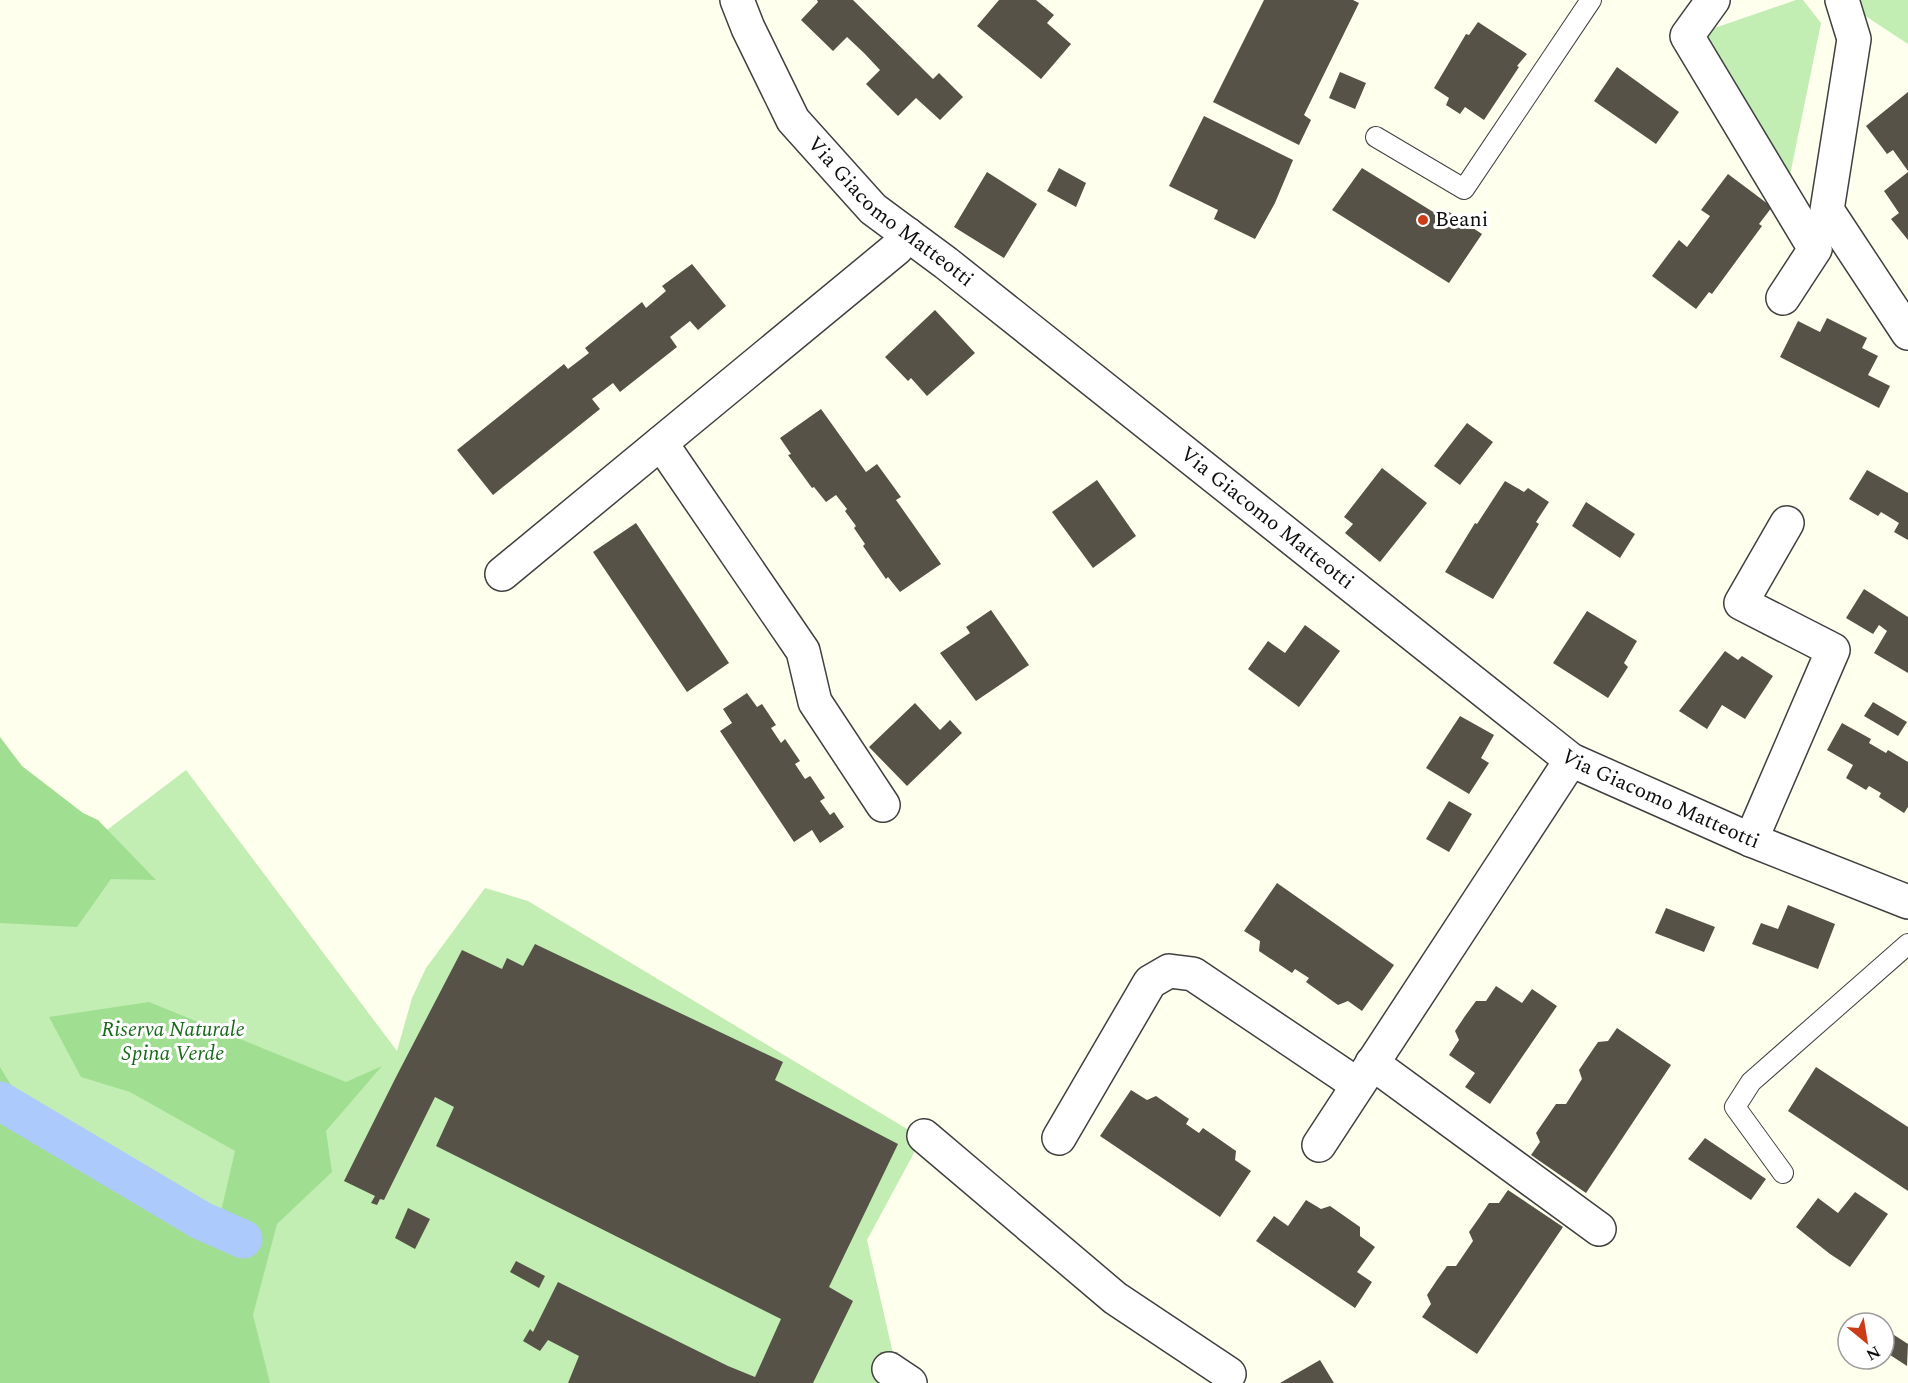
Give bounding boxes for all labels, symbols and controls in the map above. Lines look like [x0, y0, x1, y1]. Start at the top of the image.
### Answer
street label: Via Giacomo Matteotti [799, 129, 981, 295]
place label: Beani [1435, 204, 1488, 236]
marker: Beani [1416, 213, 1430, 227]
street label: Via Giacomo Matteotti [1173, 439, 1361, 598]
street label: Via Giacomo Matteotti [1553, 741, 1764, 858]
park label: Riserva Naturale Spina Verde [101, 1014, 245, 1070]
north arrow [1836, 1311, 1896, 1371]
text: N [1861, 1339, 1885, 1367]

